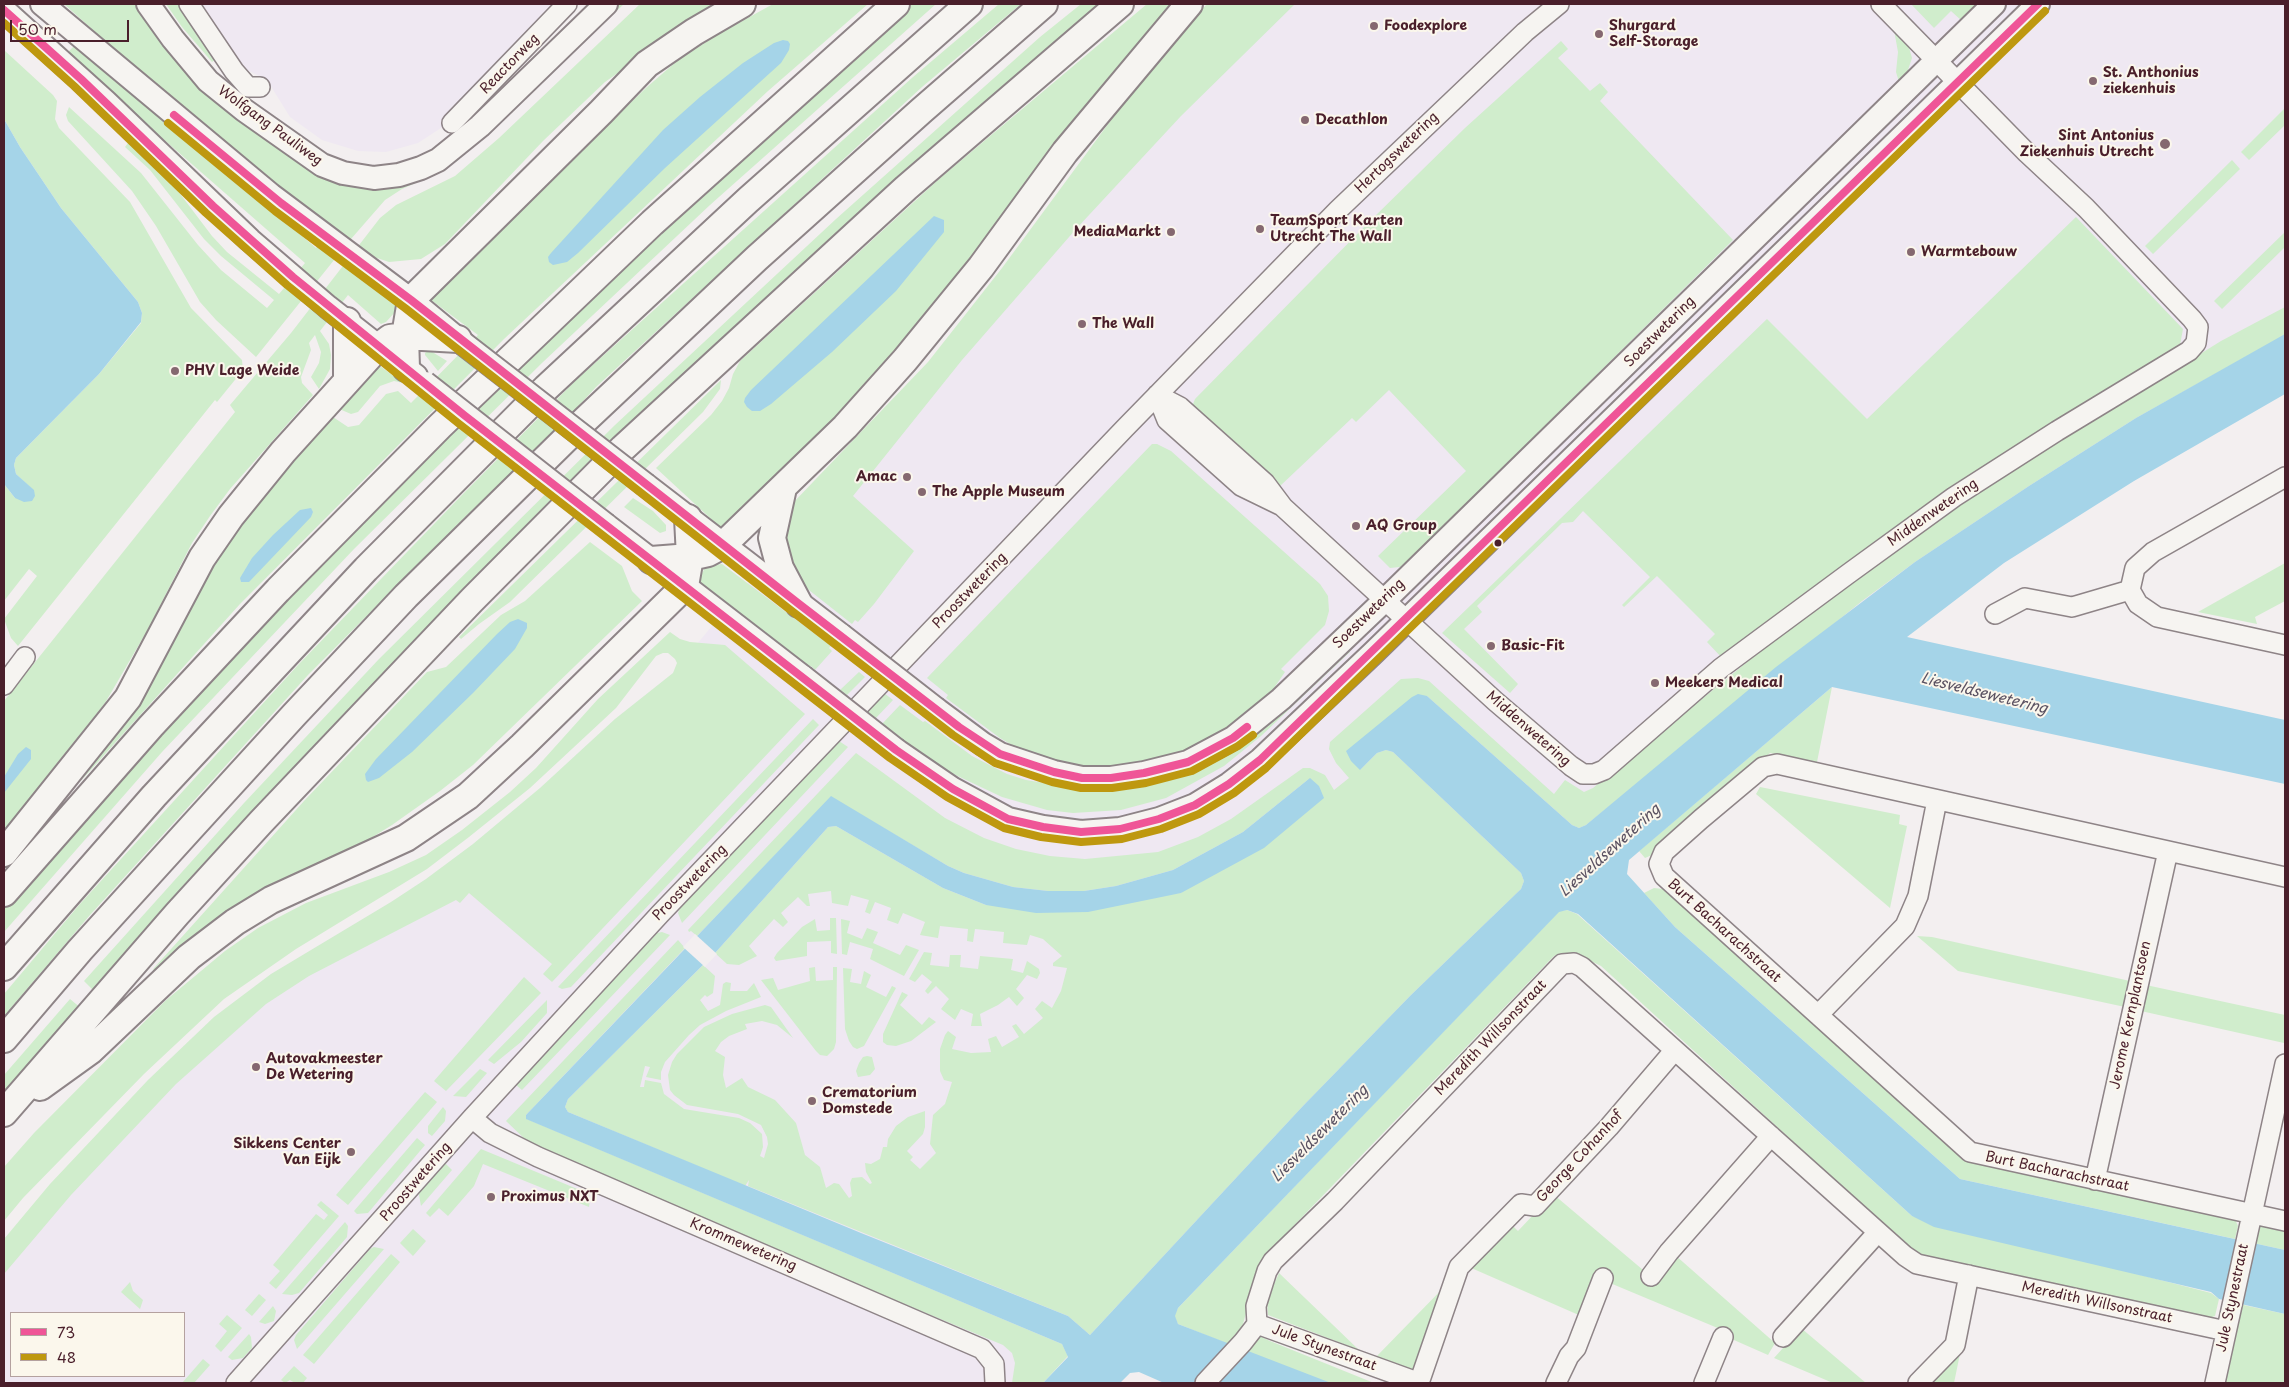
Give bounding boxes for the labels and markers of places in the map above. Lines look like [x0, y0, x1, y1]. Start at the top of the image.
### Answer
place label: Foodexplore [1384, 18, 1467, 34]
place label: Shurgard Self-Storage [1609, 18, 1698, 50]
marker: Foodexplore [1368, 20, 1380, 32]
marker: Shurgard Self-Storage [1593, 28, 1605, 40]
place label: St. Anthonius ziekenhuis [2103, 65, 2199, 98]
marker: St. Anthonius ziekenhuis [2087, 75, 2099, 87]
place label: Decathlon [1315, 112, 1388, 128]
marker: Decathlon [1299, 114, 1311, 126]
place label: Sint Antonius Ziekenhuis Utrecht [2020, 128, 2154, 160]
marker: Sint Antonius Ziekenhuis Utrecht [2158, 137, 2172, 151]
place label: TeamSport Karten Utrecht The Wall [1270, 213, 1403, 246]
marker: TeamSport Karten Utrecht The Wall [1254, 223, 1266, 235]
place label: MediaMarkt [1074, 224, 1161, 240]
marker: MediaMarkt [1165, 226, 1177, 238]
place label: Warmtebouw [1921, 244, 2017, 260]
marker: Warmtebouw [1905, 246, 1917, 258]
place label: The Wall [1092, 316, 1154, 332]
marker: The Wall [1076, 318, 1088, 330]
place label: PHV Lage Weide [185, 363, 299, 379]
marker: PHV Lage Weide [169, 365, 181, 377]
place label: Amac [856, 469, 897, 485]
marker: Amac [901, 471, 913, 483]
place label: The Apple Museum [932, 484, 1065, 500]
marker: The Apple Museum [916, 486, 928, 498]
place label: AQ Group [1366, 518, 1437, 534]
marker: AQ Group [1350, 520, 1362, 532]
unlabelled marker [1493, 538, 1503, 548]
place label: Basic-Fit [1501, 638, 1565, 654]
marker: Basic-Fit [1485, 640, 1497, 652]
place label: Meekers Medical [1665, 675, 1783, 691]
marker: Meekers Medical [1649, 677, 1661, 689]
place label: Autovakmeester De Wetering [266, 1051, 383, 1084]
marker: Autovakmeester De Wetering [250, 1061, 262, 1073]
place label: Crematorium Domstede [822, 1085, 917, 1118]
marker: Crematorium Domstede [806, 1095, 818, 1107]
place label: Sikkens Center Van Eijk [234, 1136, 341, 1168]
marker: Sikkens Center Van Eijk [345, 1146, 357, 1158]
place label: Proximus NXT [501, 1189, 599, 1205]
marker: Proximus NXT [485, 1191, 497, 1203]

